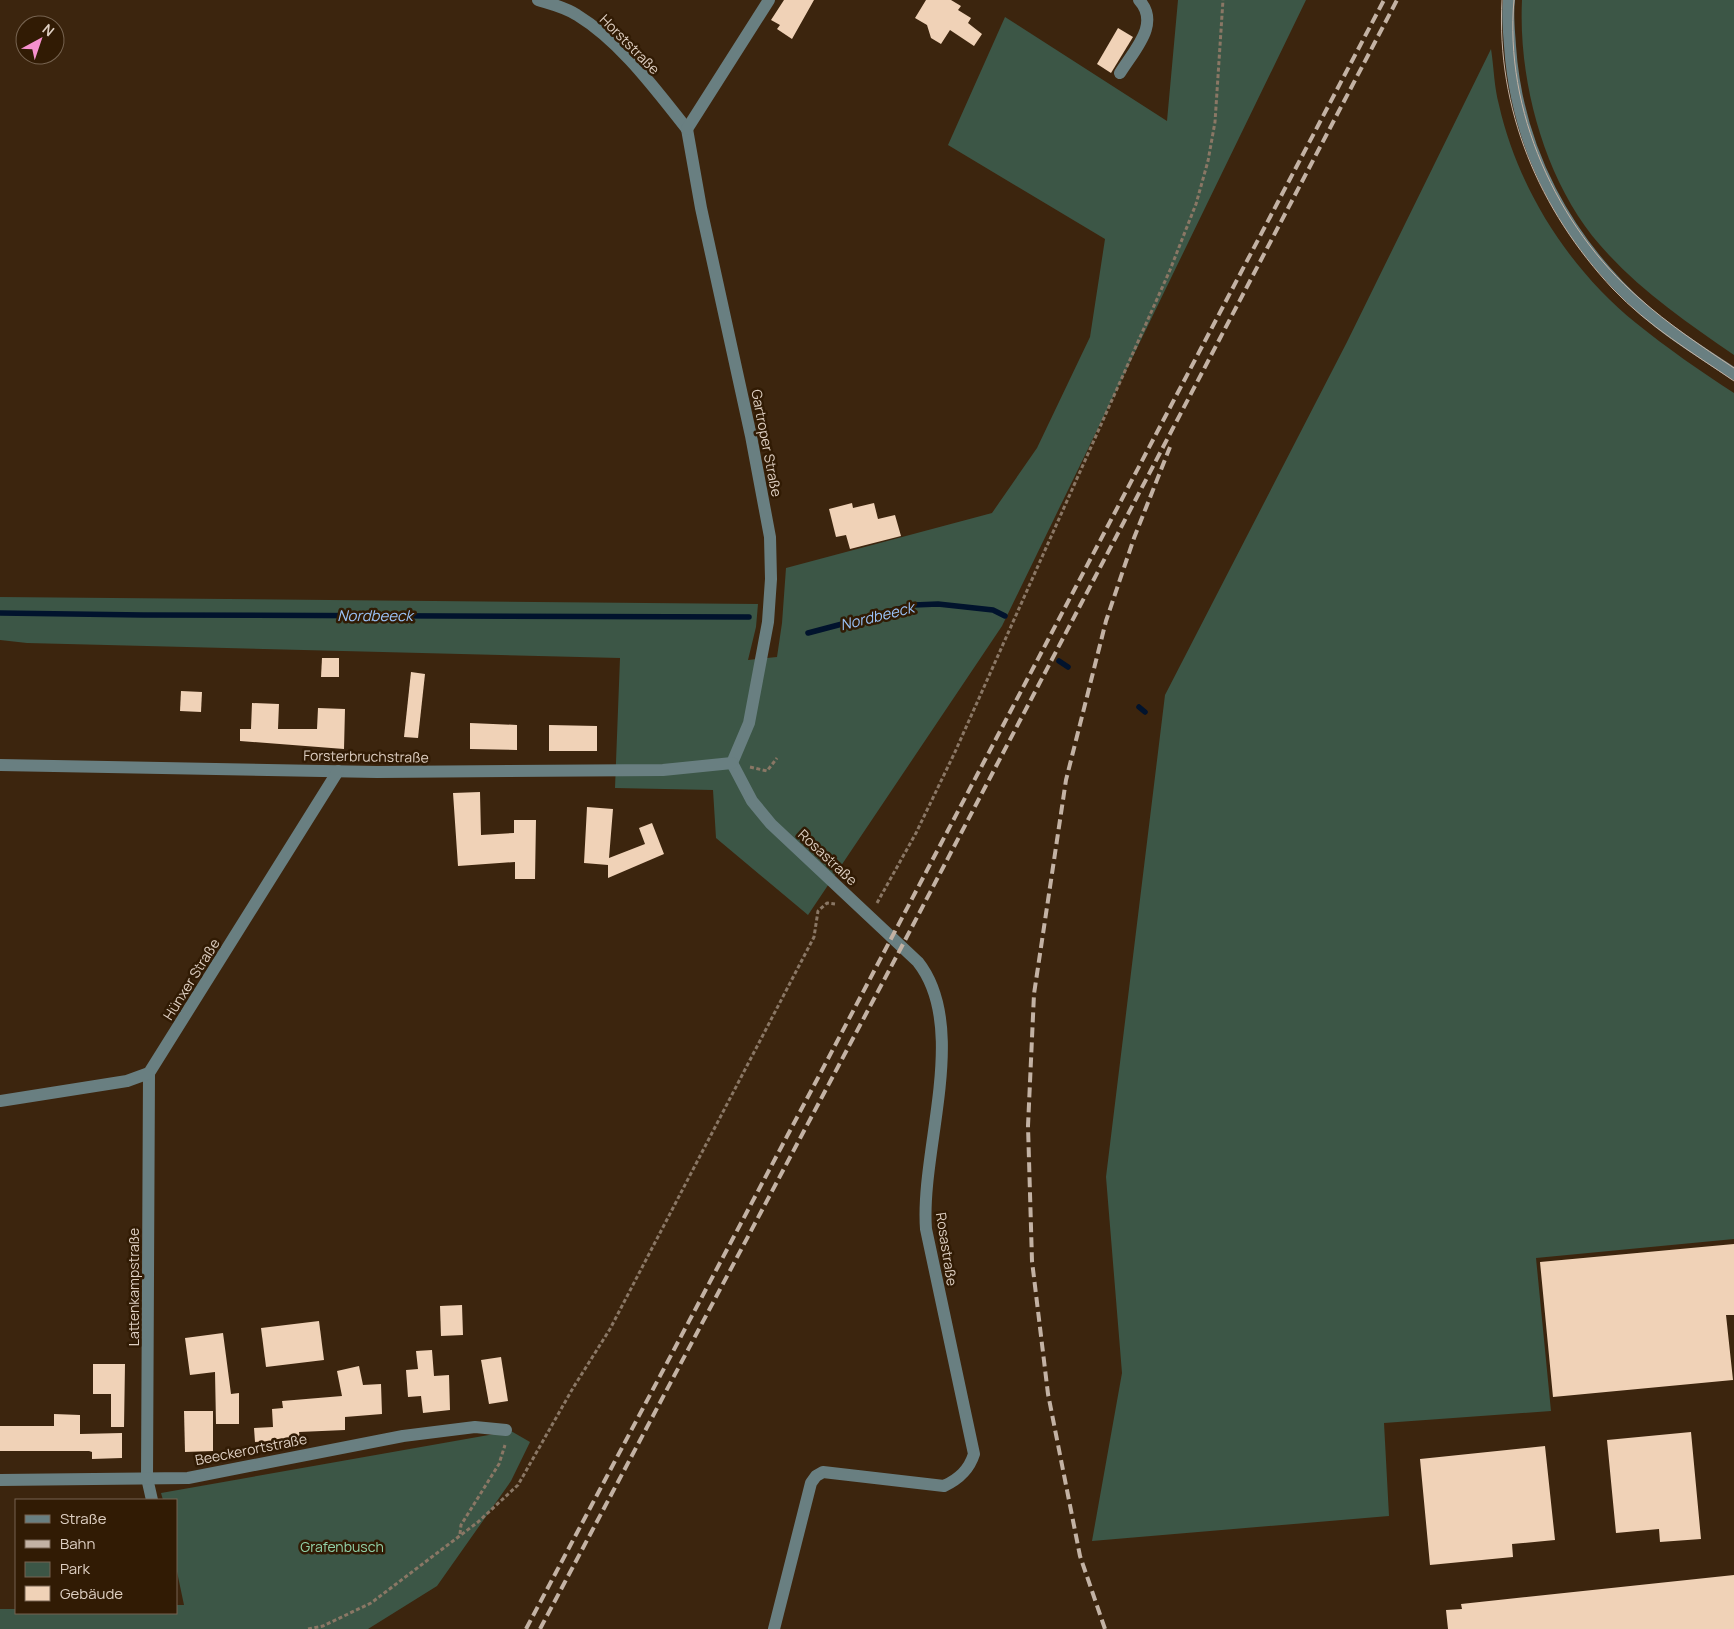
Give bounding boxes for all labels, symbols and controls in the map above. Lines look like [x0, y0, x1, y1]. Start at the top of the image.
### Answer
street label: Horststraße [596, 10, 664, 78]
north arrow [15, 15, 65, 65]
text: N [39, 19, 59, 40]
street label: Gartroper Straße [747, 388, 787, 498]
water label: Nordbeeck [838, 596, 919, 635]
water label: Nordbeeck [337, 605, 415, 626]
street label: Forsterbruchstraße [303, 745, 429, 767]
street label: Rosastraße [794, 825, 862, 889]
street label: Hünxer Straße [158, 935, 224, 1023]
street label: Rosastraße [932, 1211, 962, 1287]
street label: Lattenkampstraße [124, 1228, 143, 1346]
street label: Beeckerortstraße [193, 1429, 309, 1469]
legend [15, 1499, 178, 1614]
text: Straße [60, 1508, 107, 1529]
text: Bahn [60, 1533, 95, 1554]
park label: Grafenbusch [300, 1537, 384, 1556]
text: Park [60, 1558, 90, 1579]
text: Gebäude [60, 1583, 123, 1604]

